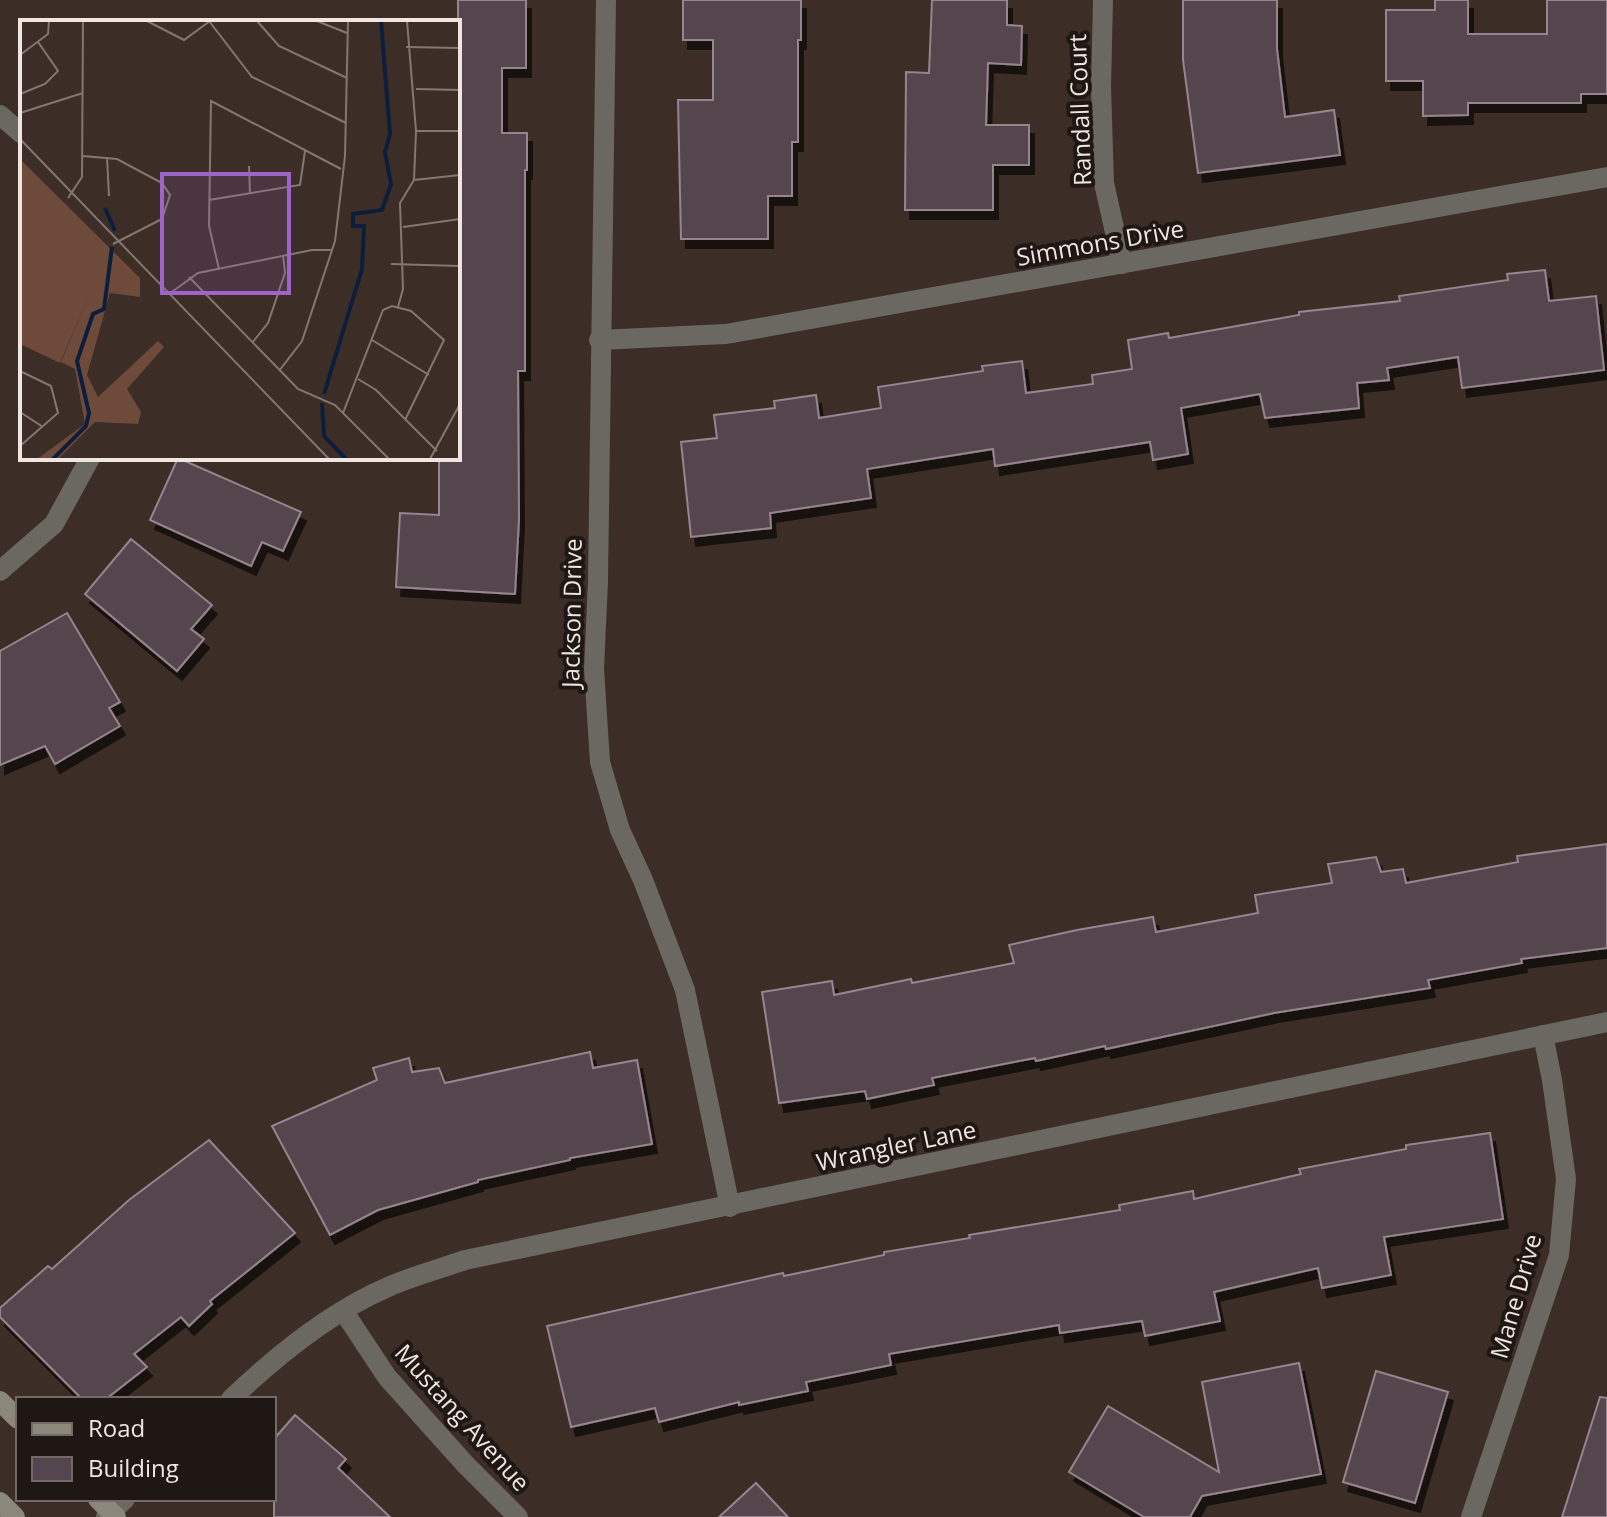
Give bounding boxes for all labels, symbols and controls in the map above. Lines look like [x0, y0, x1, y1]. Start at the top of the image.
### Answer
inset map [20, 20, 460, 460]
street label: Randall Court [1060, 34, 1098, 186]
street label: Simmons Drive [1014, 211, 1186, 273]
street label: Jackson Drive [553, 538, 589, 690]
street label: Wrangler Lane [813, 1112, 979, 1178]
street label: Mane Drive [1481, 1230, 1549, 1362]
street label: Mustang Avenue [388, 1336, 538, 1498]
legend [16, 1397, 276, 1501]
text: Road [88, 1411, 145, 1444]
text: Building [88, 1451, 179, 1484]

